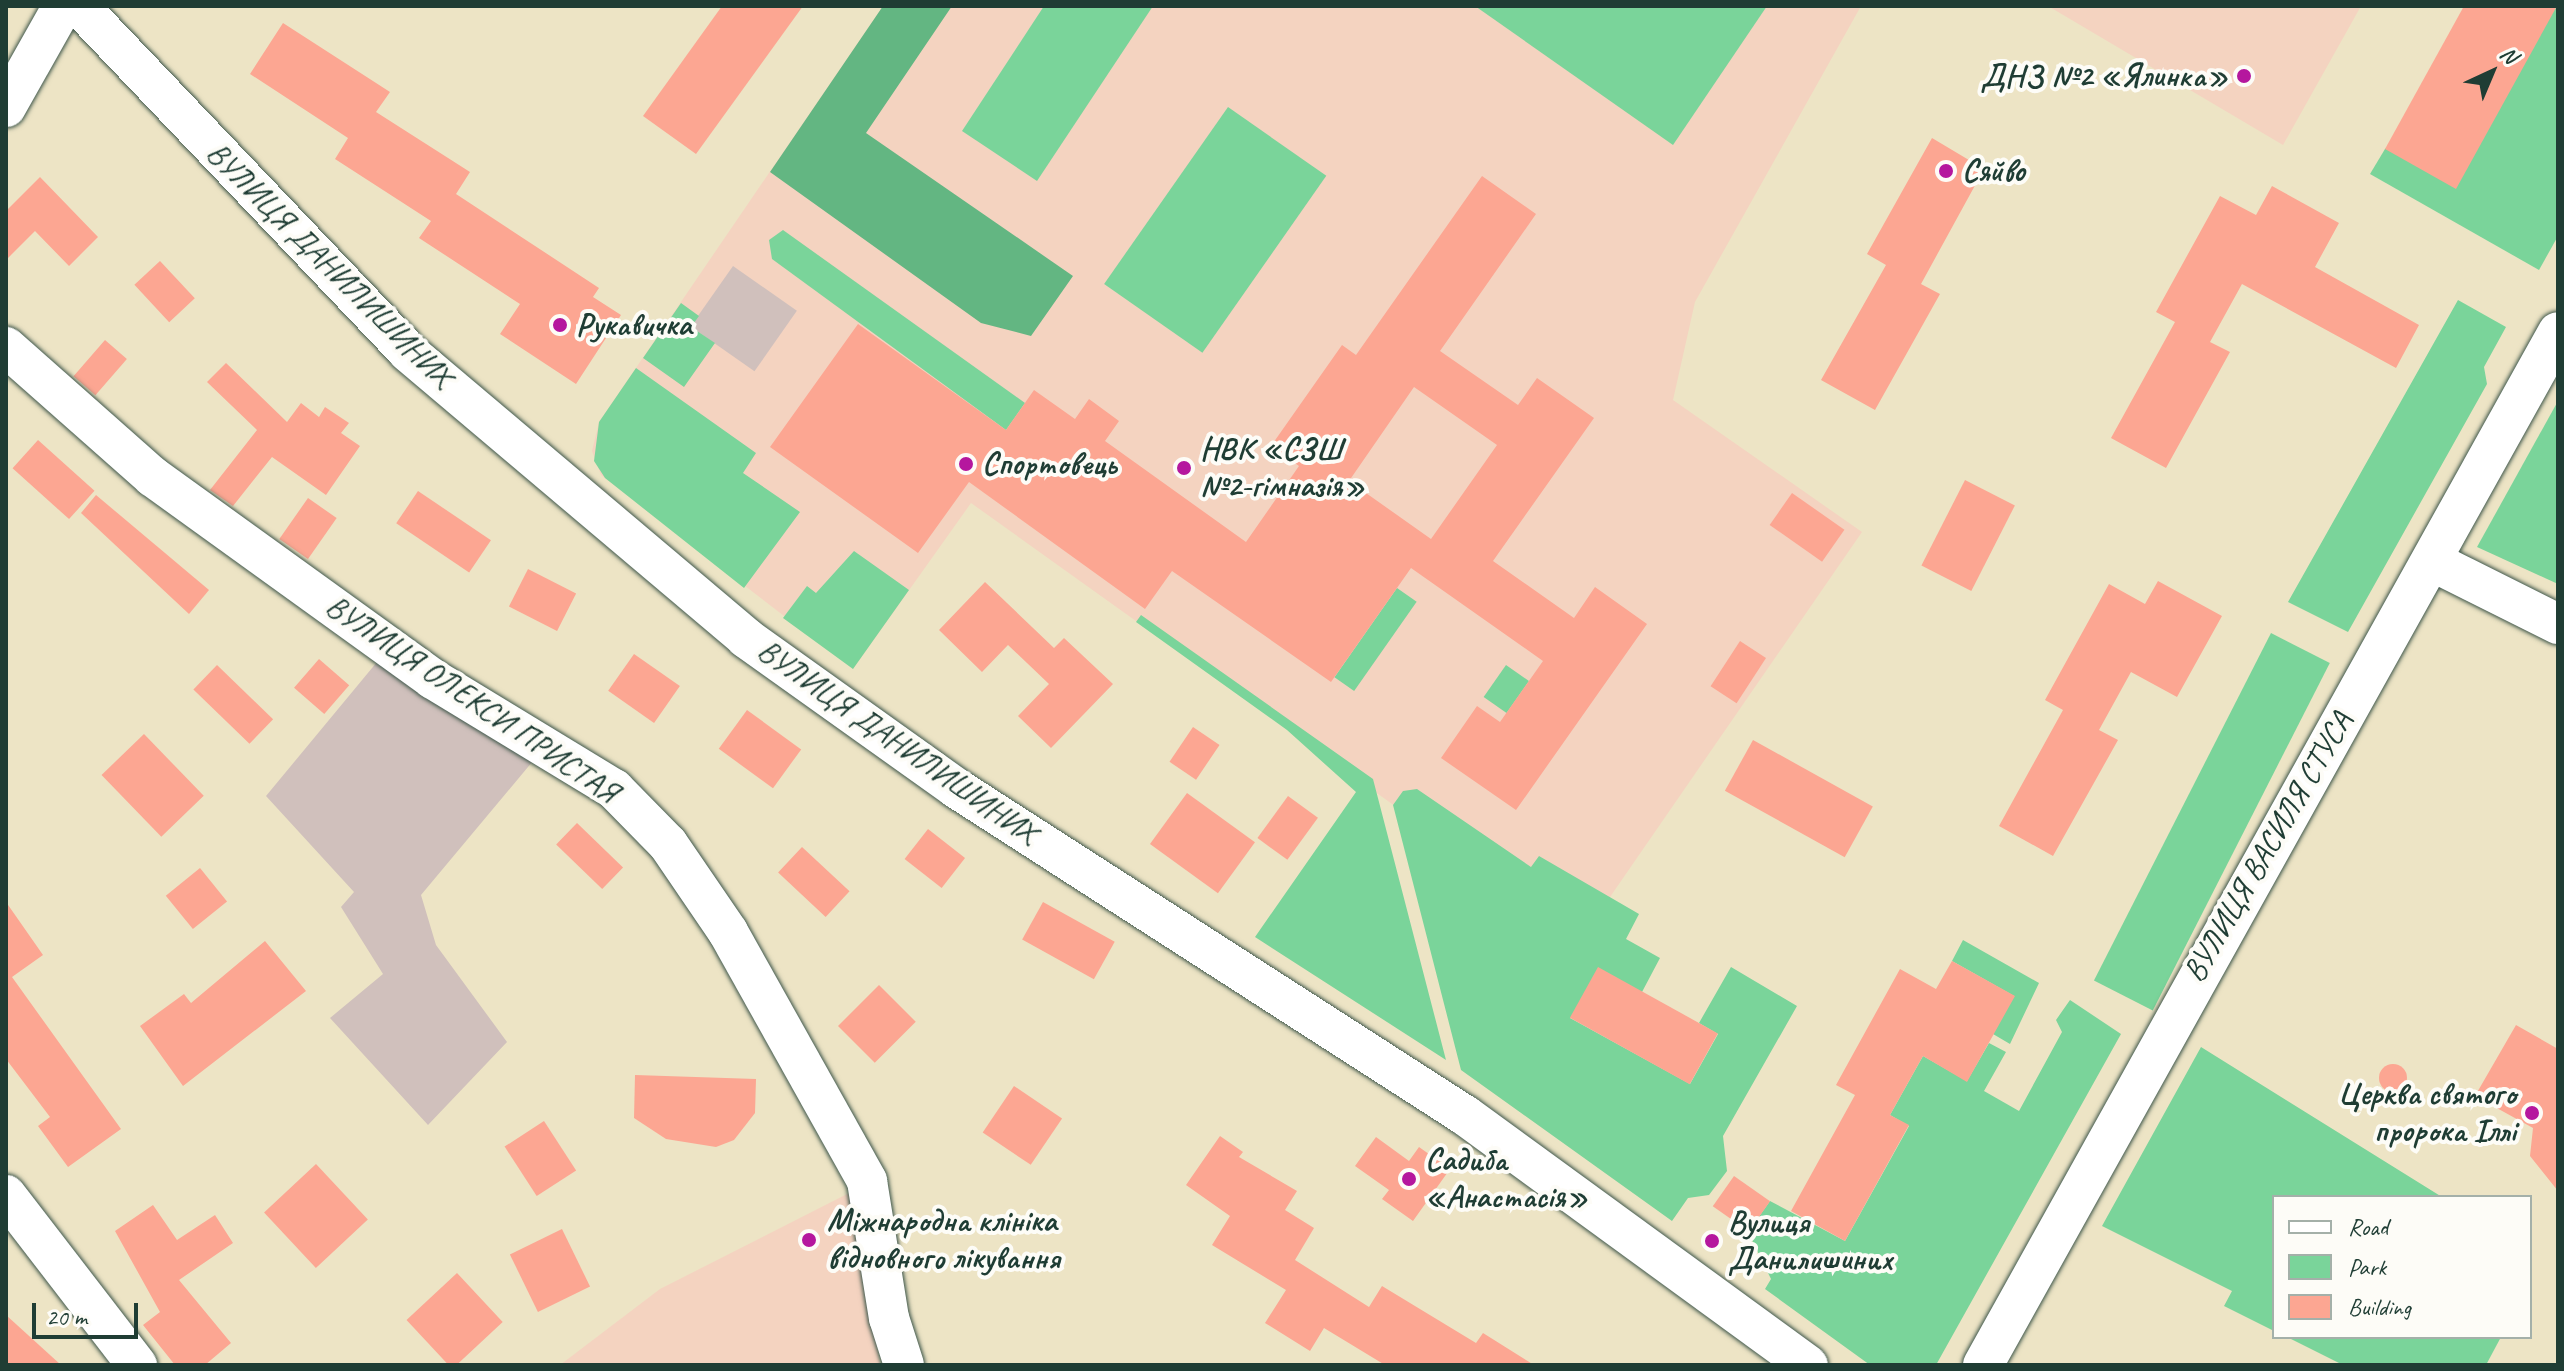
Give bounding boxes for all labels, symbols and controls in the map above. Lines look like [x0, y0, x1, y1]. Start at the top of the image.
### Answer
north arrow [2452, 32, 2532, 112]
text: N [2494, 40, 2523, 70]
place label: ДНЗ №2 «Ялинка» [1980, 57, 2228, 95]
marker: ДНЗ №2 «Ялинка» [2235, 67, 2253, 85]
street label: ВУЛИЦЯ ДАНИЛИШИНИХ [198, 134, 460, 396]
place label: Сяйво [1962, 152, 2025, 190]
marker: Сяйво [1937, 162, 1955, 180]
place label: Рукавичка [576, 306, 691, 344]
marker: Рукавичка [551, 316, 569, 334]
place label: НВК «СЗШ №2-гімназія» [1200, 431, 1365, 506]
place label: Спортовець [982, 445, 1117, 483]
marker: Спортовець [957, 455, 975, 473]
marker: НВК «СЗШ №2-гімназія» [1175, 459, 1193, 477]
street label: ВУЛИЦЯ ОЛЕКСИ ПРИСТАЯ [318, 587, 626, 811]
street label: ВУЛИЦЯ ДАНИЛИШИНИХ [750, 631, 1044, 853]
street label: ВУЛИЦЯ ВАСИЛЯ СТУСА [2175, 705, 2361, 989]
place label: Церква святого пророка Іллі [2337, 1076, 2516, 1151]
marker: Церква святого пророка Іллі [2523, 1104, 2541, 1122]
place label: Садиба «Анастасія» [1425, 1142, 1588, 1217]
marker: Садиба «Анастасія» [1400, 1170, 1418, 1188]
legend [2272, 1195, 2532, 1339]
place label: Міжнародна клініка відновного лікування [827, 1203, 1060, 1278]
place label: Вулиця Данилишиних [1728, 1204, 1892, 1279]
text: Road [2348, 1212, 2388, 1242]
marker: Міжнародна клініка відновного лікування [798, 1229, 820, 1251]
marker: Вулиця Данилишиних [1703, 1232, 1721, 1250]
text: Park [2348, 1252, 2386, 1282]
scale bar [36, 1287, 142, 1337]
text: Building [2348, 1292, 2411, 1322]
text: 20 m [46, 1302, 87, 1332]

